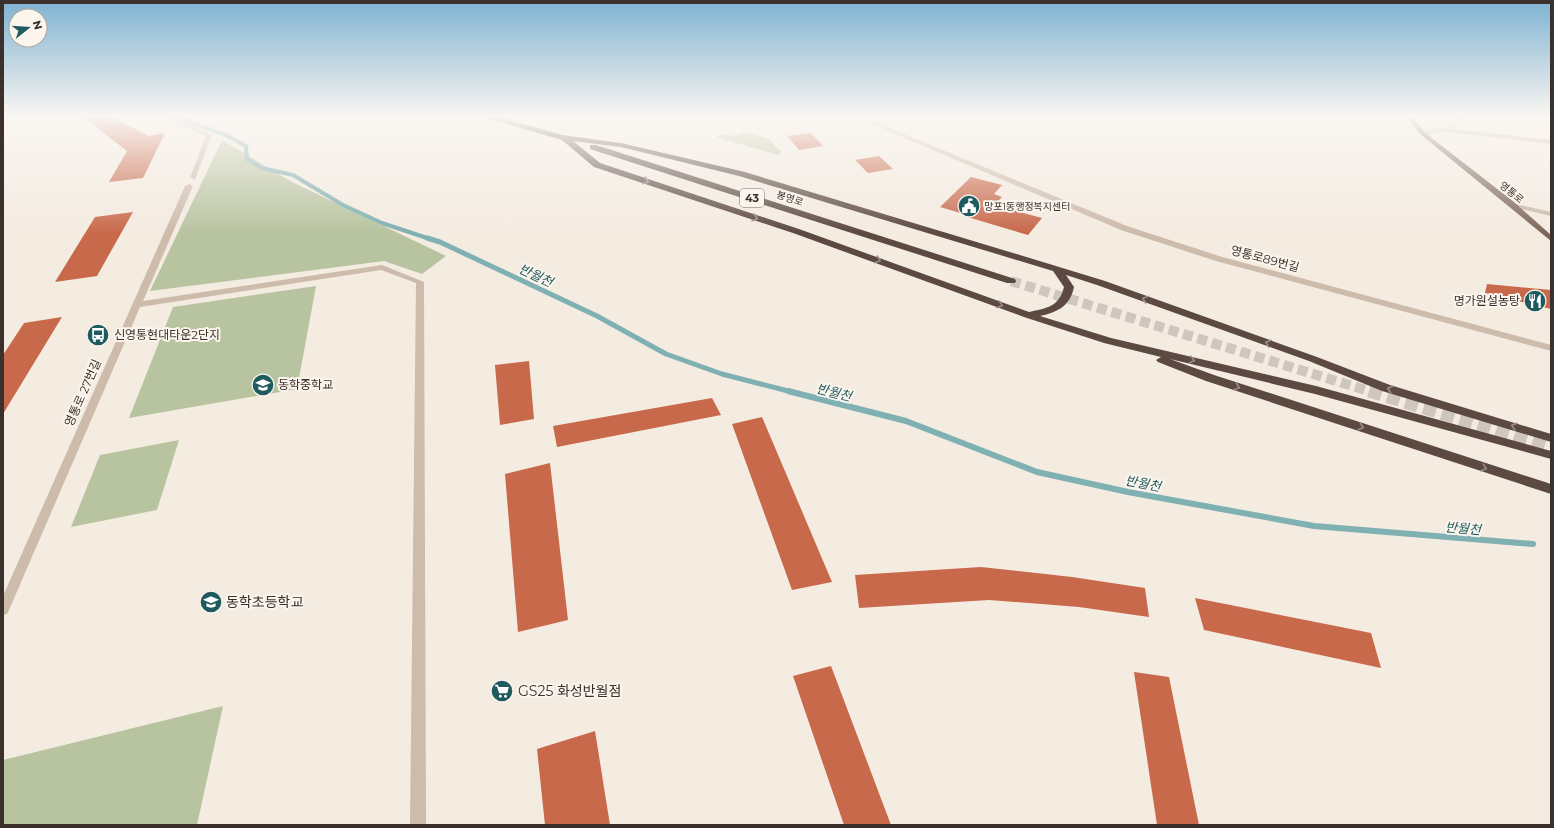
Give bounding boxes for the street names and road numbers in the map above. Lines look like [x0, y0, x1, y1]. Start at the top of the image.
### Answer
street label: 영통로 [1497, 179, 1527, 206]
street label: 봉영로 [775, 188, 805, 209]
road number: 43 [740, 189, 764, 207]
street label: 영통로89번길 [1229, 242, 1301, 275]
street label: 영통로 27번길 [61, 357, 104, 429]

